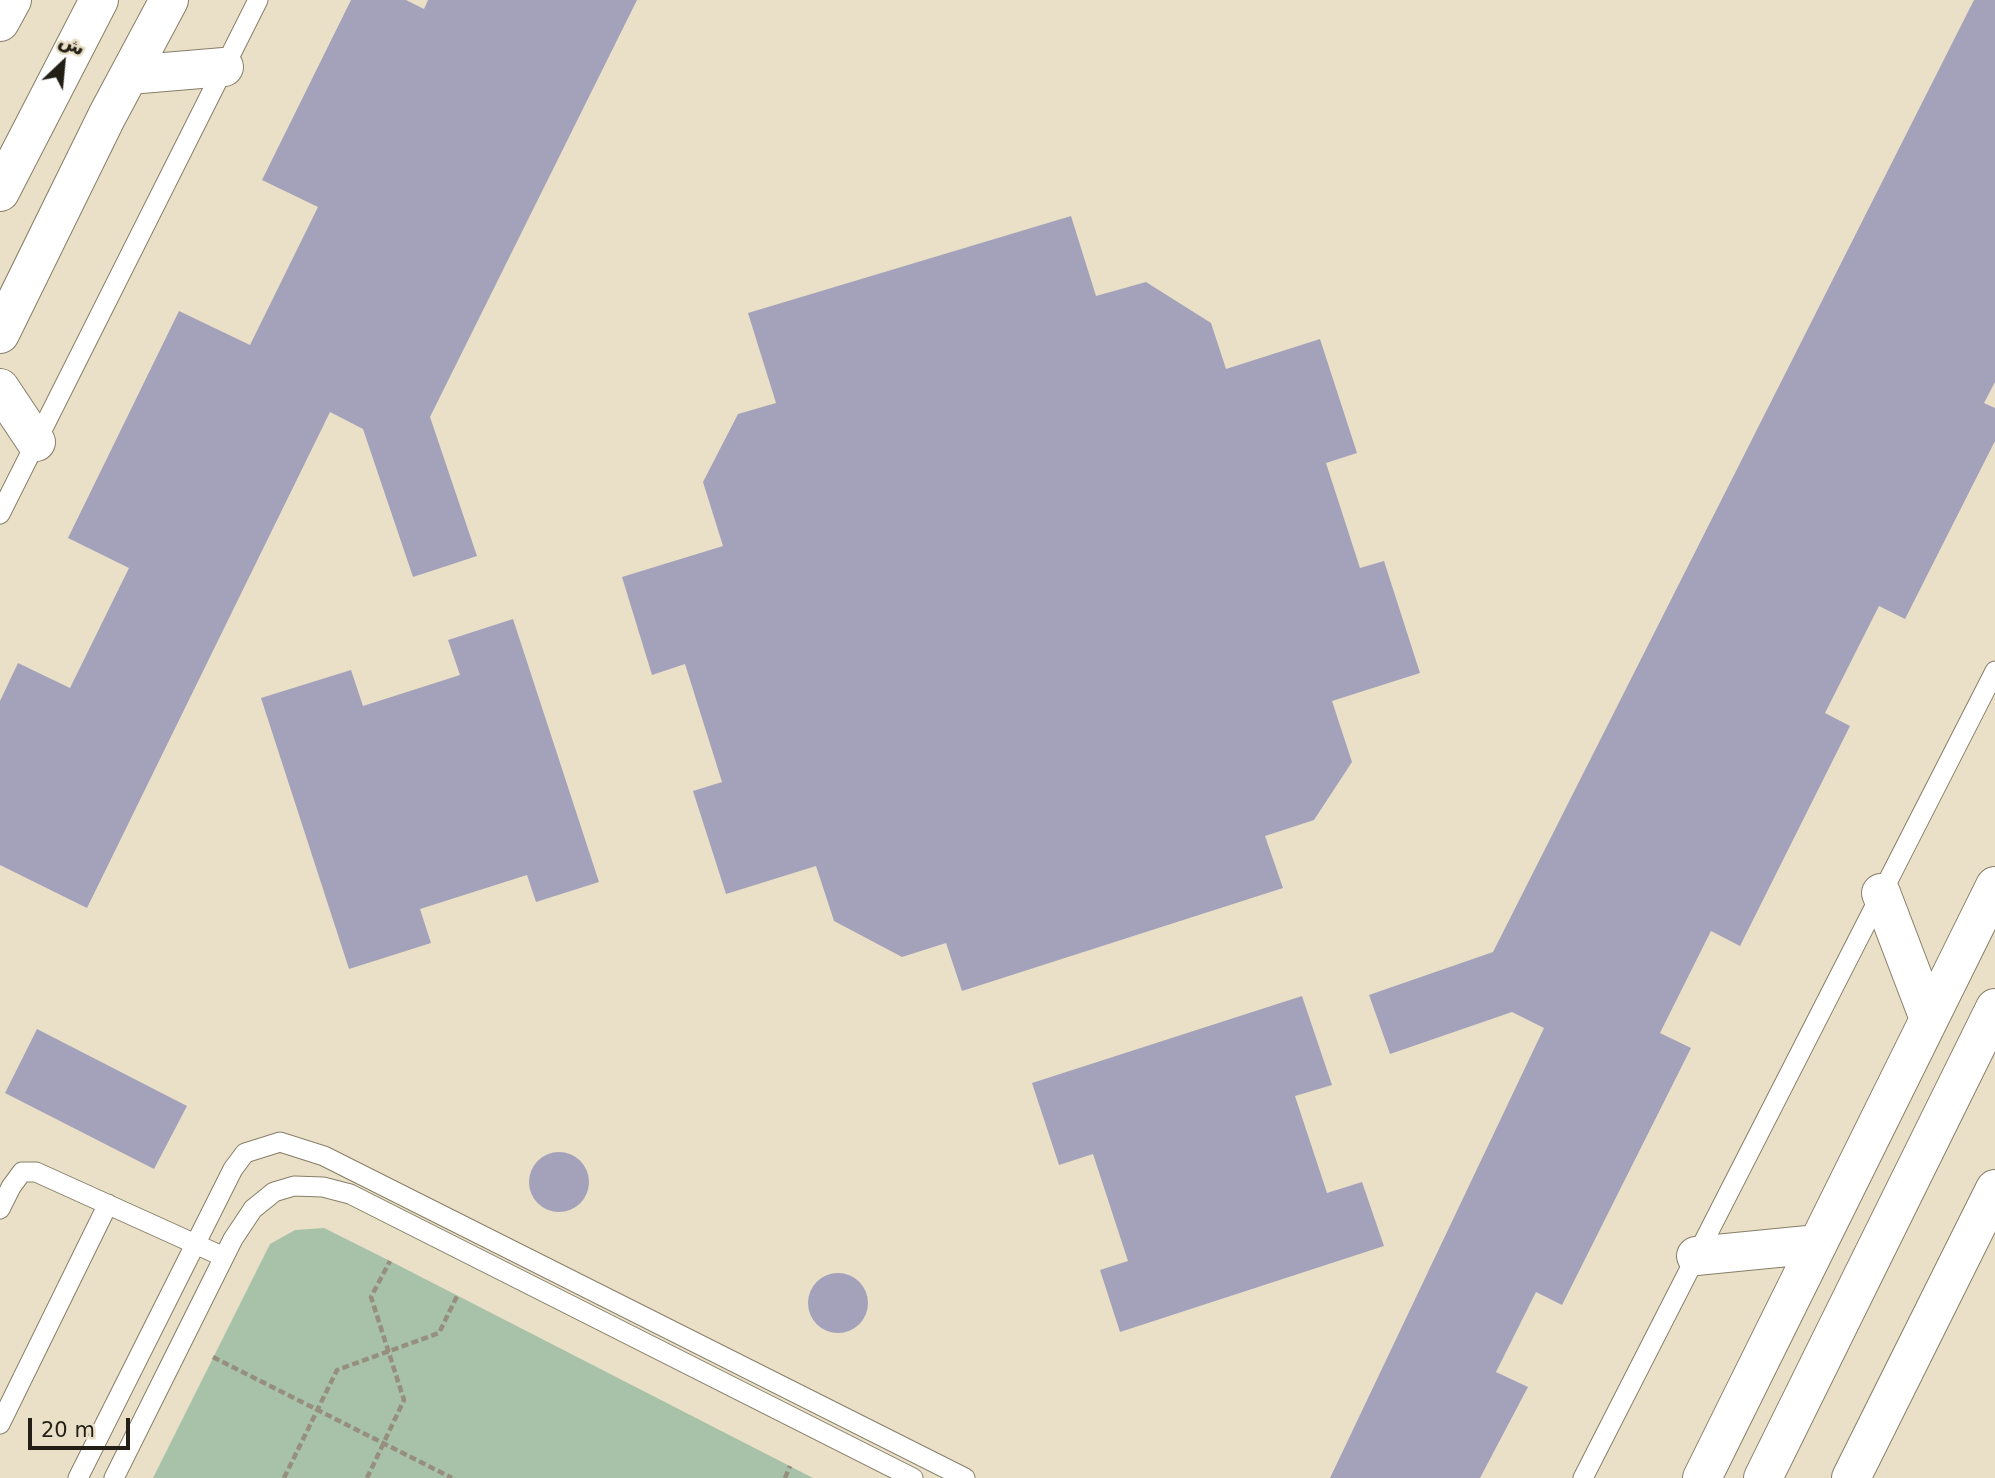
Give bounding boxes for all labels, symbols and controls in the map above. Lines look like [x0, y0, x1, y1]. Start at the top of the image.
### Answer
north arrow [28, 28, 98, 98]
text: ش [56, 28, 89, 60]
scale bar [32, 1404, 133, 1448]
text: 20 m [41, 1418, 95, 1442]

